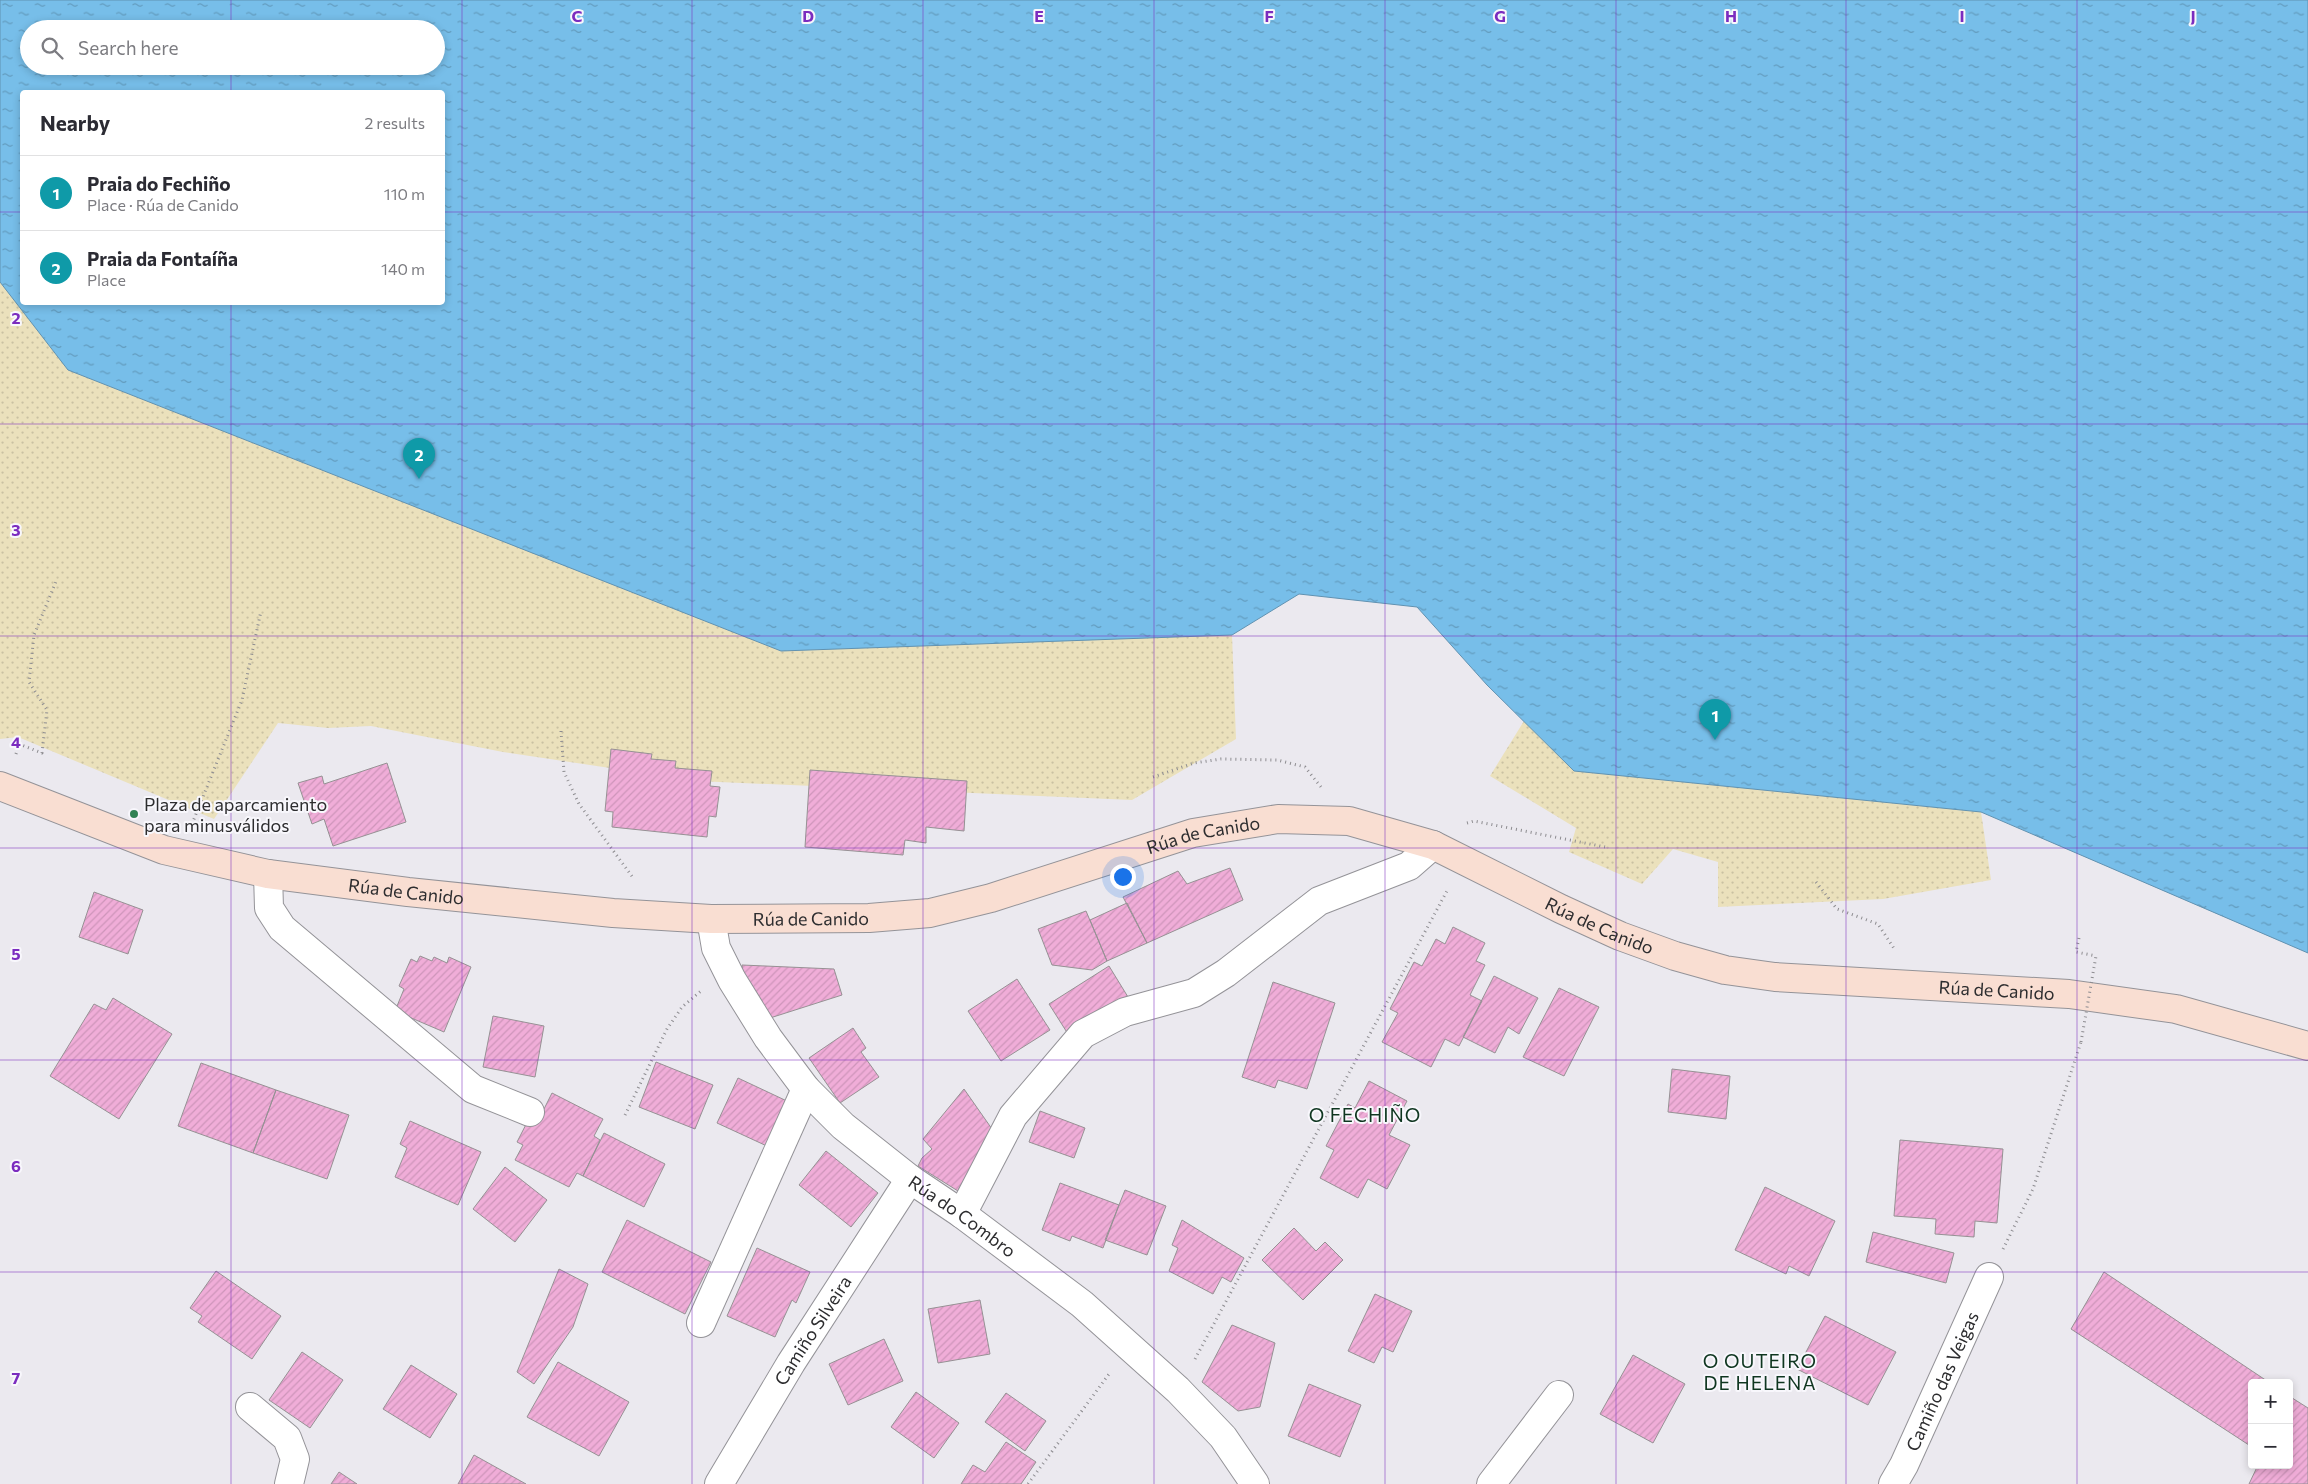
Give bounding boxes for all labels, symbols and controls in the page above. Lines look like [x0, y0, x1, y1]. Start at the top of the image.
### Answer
text: C [572, 6, 583, 25]
text: D [802, 6, 814, 25]
text: E [1034, 6, 1044, 25]
text: F [1264, 6, 1274, 25]
text: G [1494, 6, 1506, 25]
text: H [1725, 6, 1737, 25]
text: I [1959, 6, 1965, 25]
text: J [2190, 6, 2196, 25]
search box [20, 20, 445, 75]
icon: search [38, 34, 66, 62]
text: Search here [78, 36, 178, 59]
text: Nearby [40, 110, 110, 135]
text: 2 results [364, 113, 425, 132]
text: Praia do Fechiño [87, 172, 231, 195]
text: 1 [52, 184, 60, 203]
text: 110 m [384, 184, 425, 203]
text: Place · Rúa de Canido [87, 195, 239, 214]
text: Praia da Fontaíña [87, 247, 238, 270]
text: 2 [51, 259, 61, 278]
text: 140 m [381, 259, 425, 278]
text: Place [87, 270, 126, 289]
text: 2 [11, 308, 21, 327]
pin: 2 [403, 438, 435, 479]
text: 3 [11, 520, 21, 539]
pin: 1 [1699, 699, 1731, 740]
text: 4 [11, 732, 21, 751]
place label: Plaza de aparcamiento para minusválidos [144, 793, 327, 836]
marker: Plaza de aparcamiento para minusválidos [128, 808, 140, 820]
street label: Rúa de Canido [1143, 811, 1262, 858]
your location [1110, 864, 1136, 890]
street label: Rúa de Canido [347, 873, 465, 909]
street label: Rúa de Canido [1542, 892, 1657, 958]
street label: Rúa de Canido [753, 907, 869, 930]
text: 5 [11, 944, 21, 963]
street label: Rúa de Canido [1938, 975, 2055, 1004]
district label: O FECHIÑO [1309, 1103, 1421, 1126]
text: 6 [11, 1156, 21, 1175]
street label: Rúa do Combro [905, 1170, 1020, 1262]
street label: Camiño Silveira [769, 1271, 856, 1389]
street label: Camiño das Veigas [1901, 1308, 1983, 1454]
district label: O OUTEIRO DE HELENA [1703, 1349, 1817, 1394]
text: 7 [12, 1368, 21, 1387]
map controls [2248, 1379, 2293, 1469]
button: + [2248, 1379, 2293, 1424]
button: − [2248, 1424, 2293, 1469]

